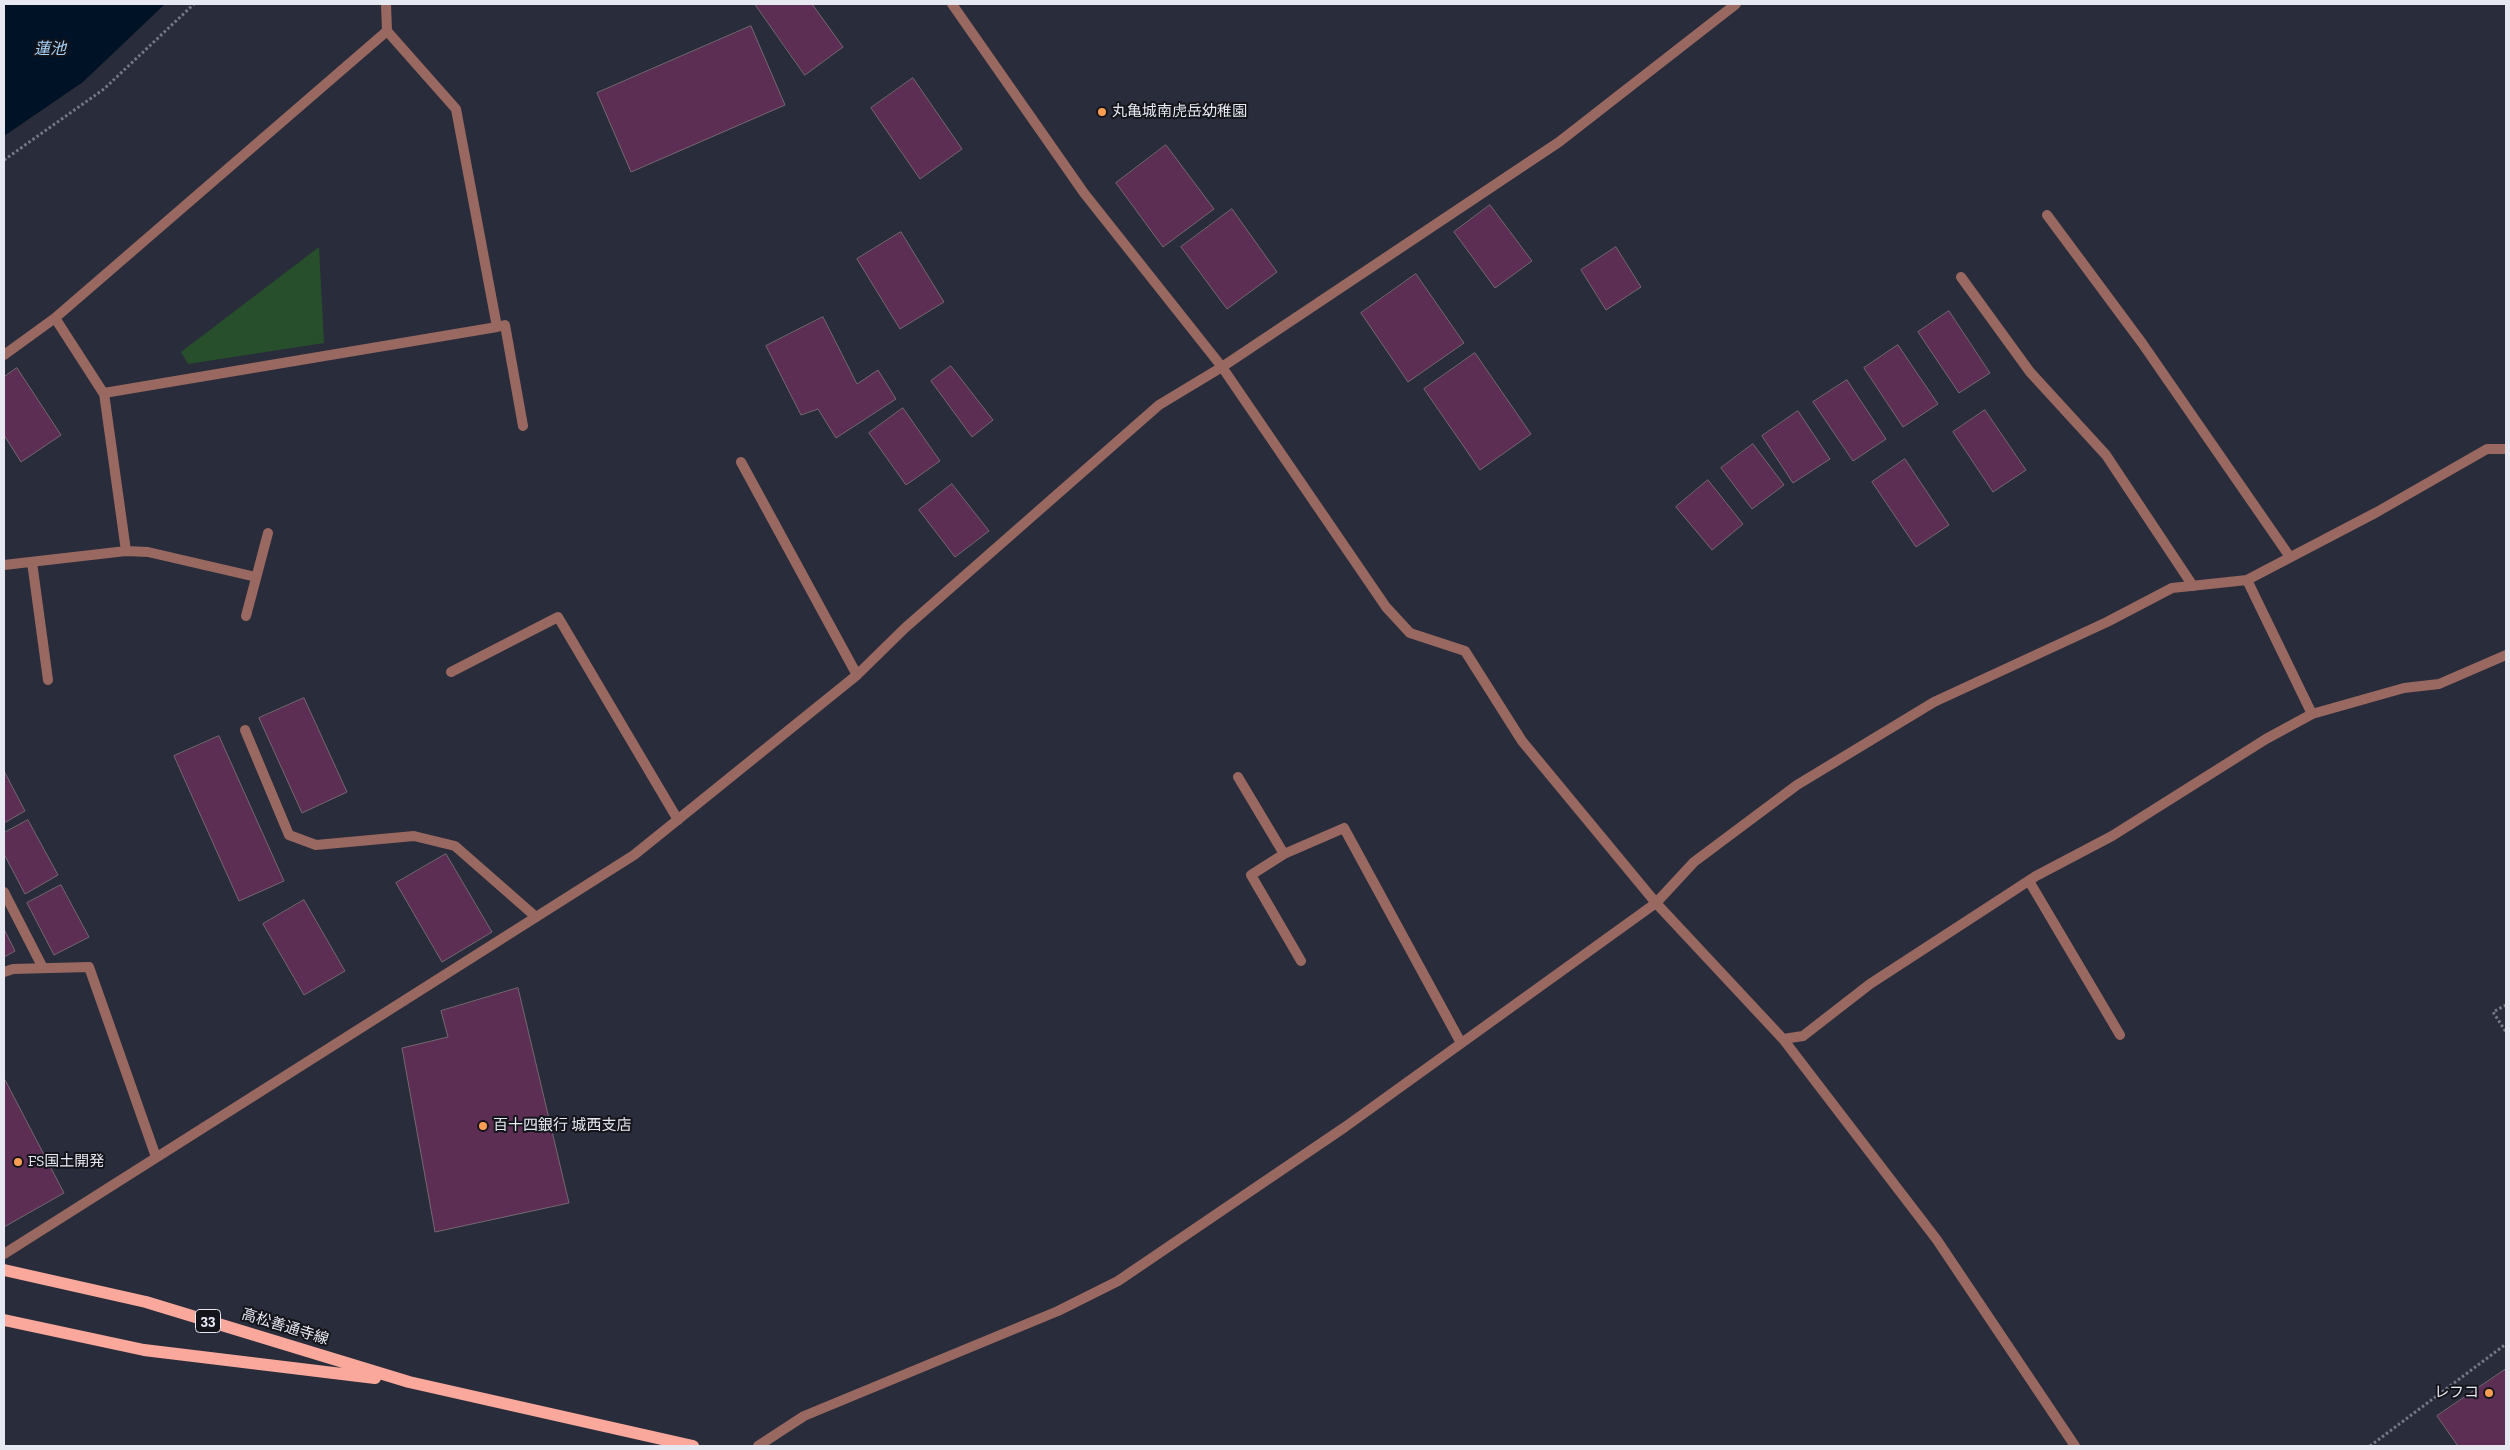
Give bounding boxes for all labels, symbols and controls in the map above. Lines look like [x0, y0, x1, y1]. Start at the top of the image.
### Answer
water label: 蓮池 [34, 39, 66, 59]
place label: 丸亀城南虎岳幼稚園 [1112, 103, 1247, 121]
marker: 丸亀城南虎岳幼稚園 [1096, 106, 1108, 118]
place label: 百十四銀行 城西支店 [493, 1117, 631, 1135]
marker: 百十四銀行 城西支店 [477, 1120, 489, 1132]
place label: FS国土開発 [28, 1153, 104, 1171]
marker: FS国土開発 [12, 1156, 24, 1168]
street label: 高松善通寺線 [239, 1305, 331, 1349]
road number: 33 [196, 1310, 220, 1332]
place label: レフコ [2434, 1384, 2479, 1402]
marker: レフコ [2483, 1387, 2495, 1399]

